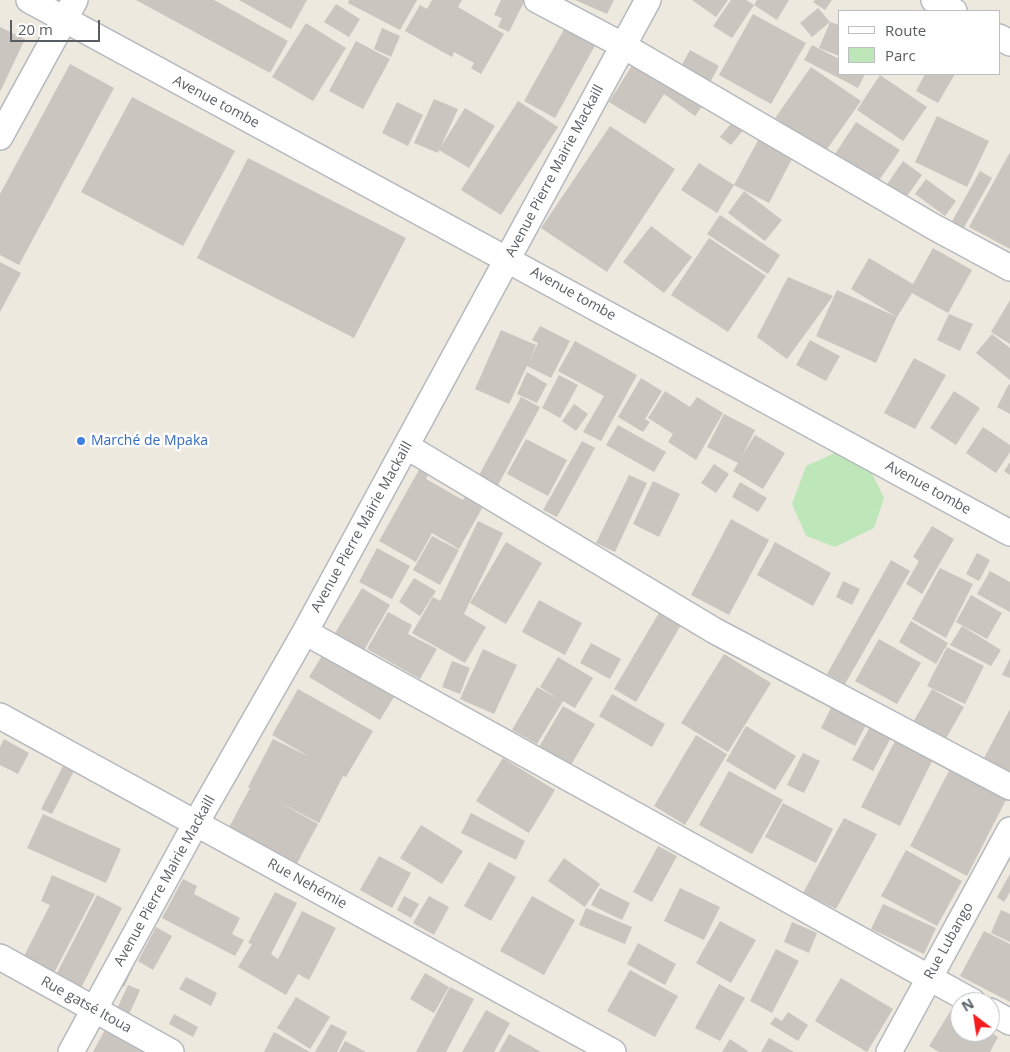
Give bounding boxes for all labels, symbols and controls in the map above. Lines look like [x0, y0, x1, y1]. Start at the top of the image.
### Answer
scale bar [12, 10, 102, 42]
legend [838, 10, 1000, 75]
text: 20 m [18, 19, 53, 39]
text: Route [885, 20, 926, 40]
text: Parc [885, 45, 916, 65]
street label: Avenue tombe [170, 72, 262, 132]
street label: Avenue Pierre Mairie Mackaill [502, 82, 608, 260]
street label: Avenue tombe [527, 264, 619, 324]
place label: Marché de Mpaka [91, 433, 208, 449]
marker: Marché de Mpaka [75, 435, 87, 447]
street label: Avenue Pierre Mairie Mackaill [308, 439, 416, 615]
street label: Avenue tombe [882, 458, 974, 518]
street label: Avenue Pierre Mairie Mackaill [111, 793, 219, 969]
street label: Rue Nehémie [264, 855, 350, 913]
street label: Rue Lubango [921, 900, 977, 982]
street label: Rue gatsé Itoua [38, 973, 134, 1037]
north arrow [950, 992, 1000, 1042]
text: N [958, 993, 977, 1016]

